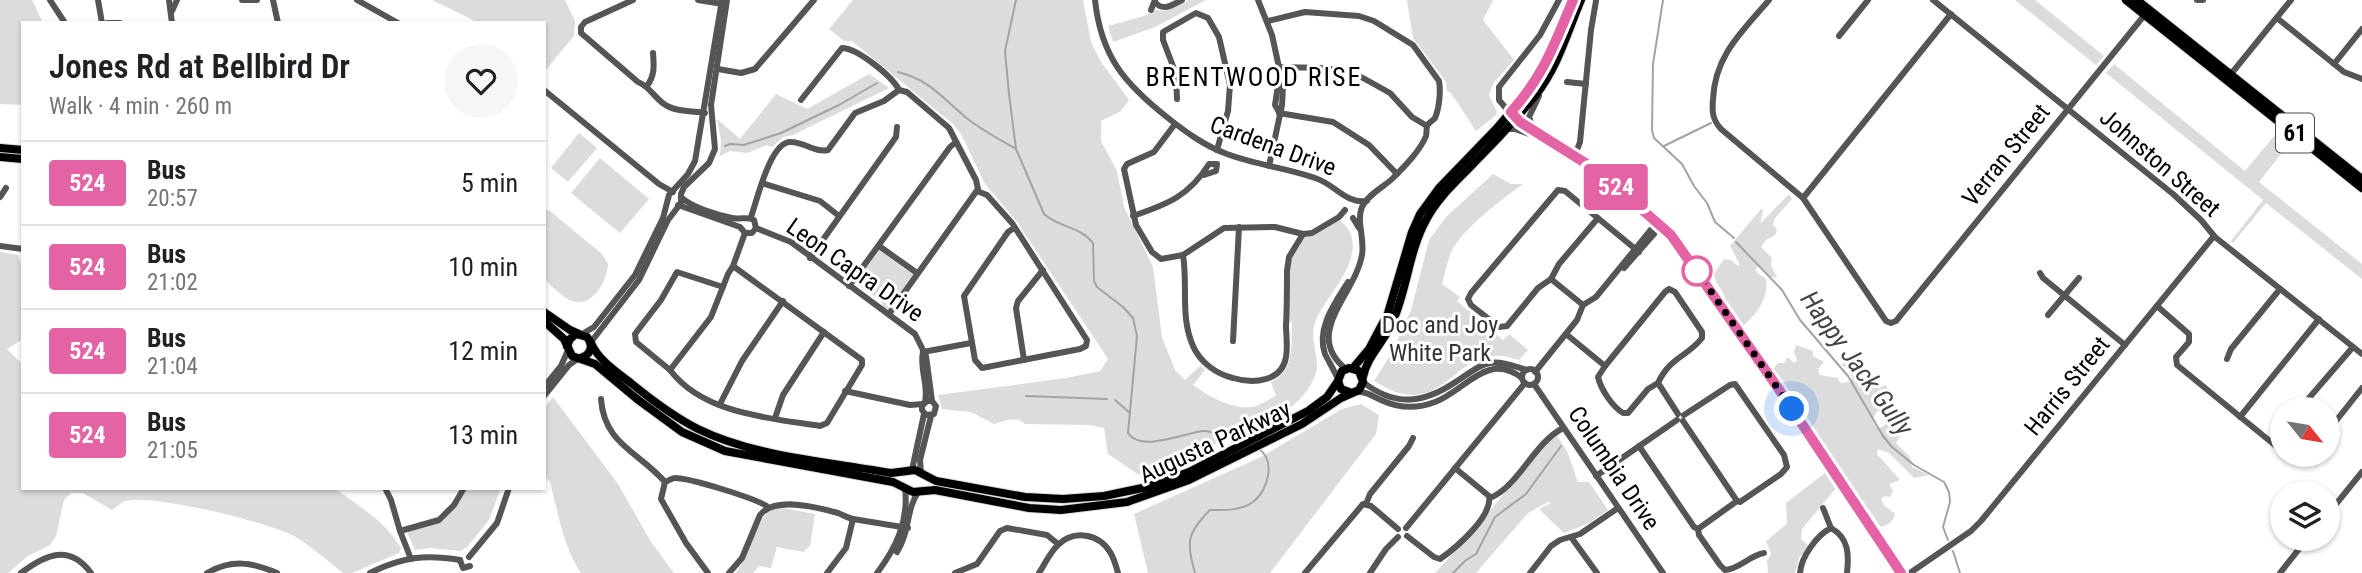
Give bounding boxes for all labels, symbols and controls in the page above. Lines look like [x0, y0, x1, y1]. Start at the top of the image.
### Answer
button: heart [444, 44, 518, 118]
text: Jones Rd at Bellbird Dr [49, 47, 350, 86]
district label: BRENTWOOD RISE [1146, 62, 1362, 92]
text: Walk · 4 min · 260 m [49, 93, 232, 120]
street label: Verran Street [1956, 98, 2056, 212]
street label: Johnston Street [2094, 103, 2226, 223]
street label: Cardena Drive [1206, 110, 1340, 182]
road number: 61 [2276, 114, 2314, 152]
text: Bus [147, 155, 186, 185]
line badge: 524 [1576, 164, 1656, 210]
text: 5 min [461, 168, 518, 198]
text: 524 [69, 169, 106, 197]
text: 524 [1598, 173, 1634, 201]
text: 20:57 [147, 185, 198, 212]
street label: Leon Capra Drive [781, 212, 929, 328]
text: Bus [147, 239, 186, 269]
text: 10 min [448, 252, 518, 282]
text: 524 [69, 253, 106, 281]
unlabelled marker [1682, 256, 1712, 286]
text: 21:02 [147, 269, 198, 296]
water label: Happy Jack Gully [1795, 285, 1920, 442]
park label: Doc and Joy White Park [1382, 311, 1498, 367]
text: Bus [147, 323, 186, 353]
street label: Harris Street [2019, 331, 2115, 441]
text: 12 min [448, 336, 518, 366]
text: 524 [69, 337, 106, 365]
text: 21:04 [147, 353, 198, 380]
your location [1774, 391, 1809, 426]
street label: Augusta Parkway [1135, 395, 1295, 489]
north arrow [2270, 397, 2340, 467]
map controls [2270, 397, 2340, 551]
street label: Columbia Drive [1562, 401, 1666, 535]
text: Bus [147, 407, 186, 437]
text: 13 min [448, 420, 518, 450]
text: 524 [69, 421, 106, 449]
text: 21:05 [147, 437, 198, 464]
button: layers [2270, 481, 2340, 551]

